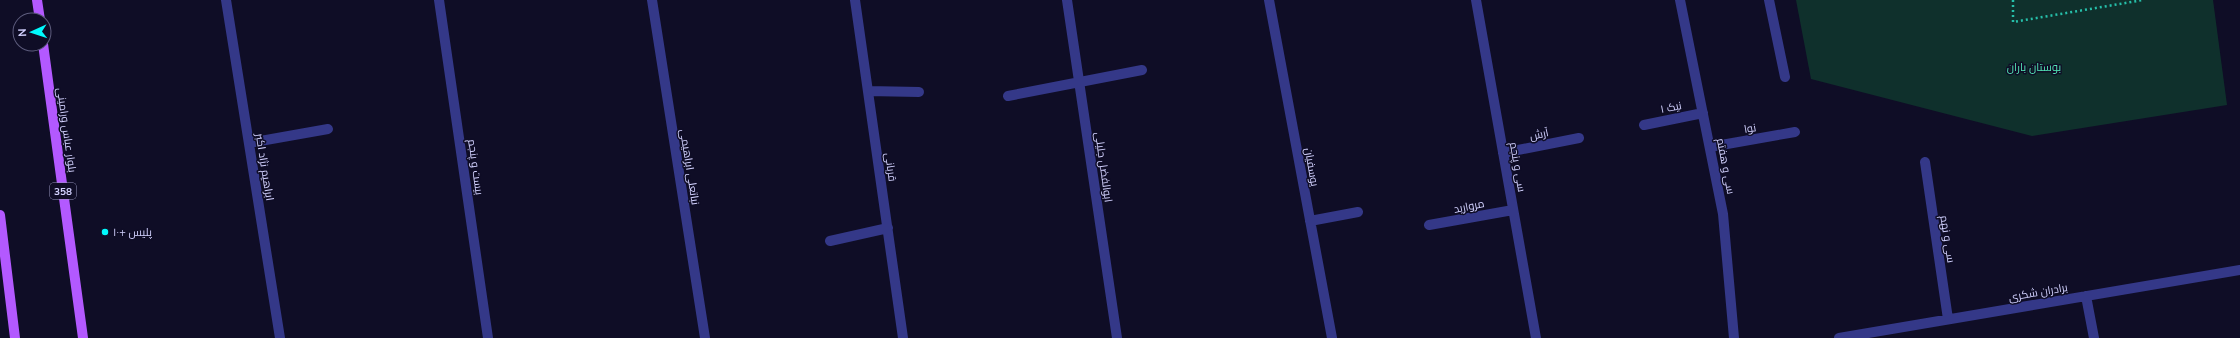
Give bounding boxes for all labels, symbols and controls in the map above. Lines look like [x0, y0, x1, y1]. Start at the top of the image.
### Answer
north arrow [12, 12, 52, 52]
text: N [15, 28, 30, 37]
park label: بوستان باران [2007, 60, 2061, 75]
street label: بلوار عباس ورامینی [53, 87, 80, 174]
street label: نیک ۱ [1659, 98, 1683, 117]
street label: نوا [1743, 120, 1757, 137]
street label: آرش [1528, 125, 1550, 144]
street label: نباتعلی ابراهیمی [676, 128, 703, 206]
street label: ابراهیم نژاد اکبر [252, 131, 277, 202]
street label: ابوالفضل جلیلی [1091, 131, 1116, 203]
street label: سی و هفتم [1713, 137, 1738, 195]
street label: بیست و پنجم [464, 138, 487, 196]
street label: سی و پنجم [1506, 141, 1529, 193]
street label: یوسفیان [1301, 146, 1322, 188]
street label: قربانی [881, 152, 900, 182]
road number: 358 [50, 183, 76, 199]
street label: مروارید [1452, 196, 1486, 217]
street label: سی و نهم [1936, 214, 1959, 264]
place label: پلیس +۱۰ [113, 225, 152, 240]
marker: پلیس +۱۰ [100, 227, 110, 237]
street label: برادران شکری [2007, 280, 2069, 305]

